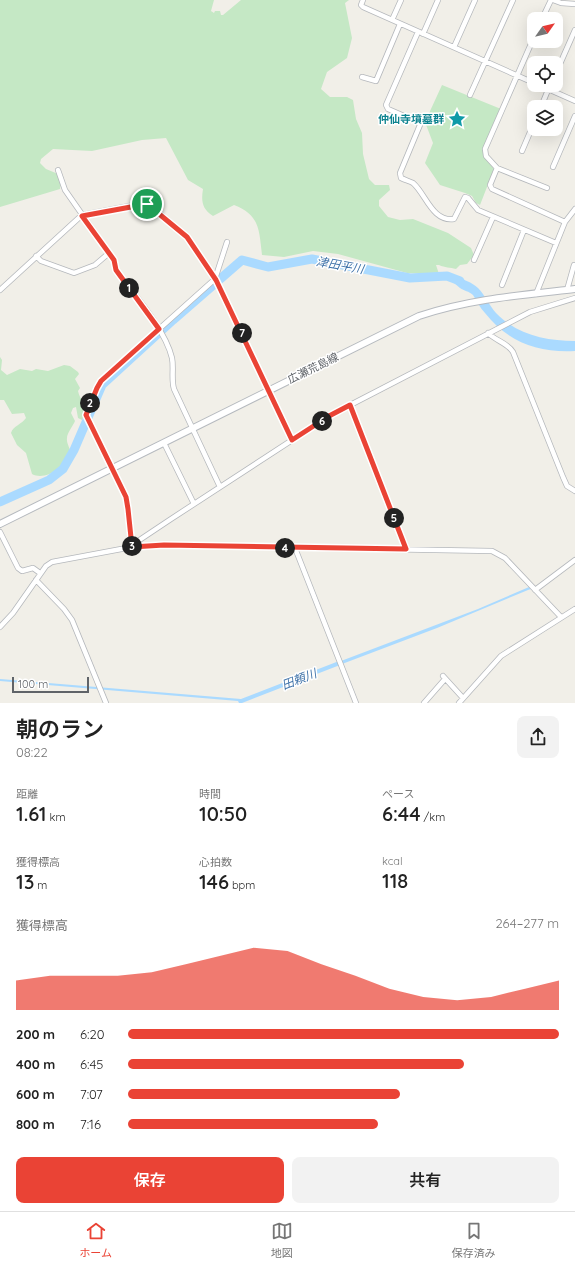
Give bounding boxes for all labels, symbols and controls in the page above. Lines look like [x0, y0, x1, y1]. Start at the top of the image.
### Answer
north arrow [527, 12, 563, 48]
map controls [527, 12, 563, 136]
button: locate [527, 56, 563, 92]
button: layers [527, 100, 563, 136]
place icon: 仲仙寺墳墓群 [447, 109, 467, 129]
place label: 仲仙寺墳墓群 [378, 112, 444, 126]
pin [130, 187, 164, 221]
icon: arrive [136, 193, 158, 215]
water label: 津田平川 [315, 253, 367, 277]
pin: 1 [119, 278, 139, 298]
text: 1 [127, 281, 131, 295]
pin: 7 [232, 323, 252, 343]
text: 7 [239, 326, 245, 340]
street label: 広瀬荒島線 [285, 350, 341, 386]
pin: 2 [80, 393, 100, 413]
text: 2 [87, 396, 93, 410]
pin: 6 [312, 411, 332, 431]
text: 6 [319, 414, 325, 428]
pin: 5 [384, 508, 404, 528]
text: 5 [391, 511, 397, 525]
pin: 3 [122, 536, 142, 556]
pin: 4 [275, 538, 295, 558]
text: 3 [129, 539, 135, 553]
text: 4 [282, 541, 288, 555]
water label: 田頼川 [280, 665, 320, 692]
scale bar [12, 675, 89, 694]
text: 100 m [18, 677, 48, 691]
text: 朝のラン [16, 715, 104, 743]
button: share [517, 716, 559, 758]
text: 08:22 [16, 744, 48, 760]
text: 距離 [16, 787, 38, 801]
text: 時間 [199, 787, 221, 801]
text: ペース [382, 787, 414, 801]
text: 1.61 [16, 801, 47, 826]
text: 10:50 [199, 801, 247, 826]
text: 6:44 [382, 801, 421, 826]
text: km [47, 810, 65, 824]
text: /km [421, 810, 445, 824]
text: kcal [382, 854, 403, 868]
text: 獲得標高 [16, 855, 60, 869]
text: 心拍数 [199, 855, 232, 869]
text: 118 [382, 868, 408, 893]
text: 13 [16, 869, 34, 894]
text: 146 [199, 869, 229, 894]
text: m [34, 878, 47, 892]
text: bpm [229, 878, 255, 892]
text: 264–277 m [495, 915, 559, 931]
text: 獲得標高 [16, 917, 68, 933]
text: 200 m [16, 1026, 55, 1042]
text: 6:20 [80, 1026, 104, 1042]
text: 400 m [16, 1056, 55, 1072]
text: 6:45 [80, 1056, 103, 1072]
text: 600 m [16, 1086, 55, 1102]
text: 7:07 [80, 1086, 103, 1102]
text: 800 m [16, 1116, 55, 1132]
text: 7:16 [80, 1116, 101, 1132]
button: 保存 [16, 1157, 284, 1203]
button: 共有 [292, 1157, 559, 1203]
tab: ホーム [79, 1220, 112, 1260]
tab: 地図 [271, 1220, 293, 1260]
tab: 保存済み [452, 1220, 496, 1260]

